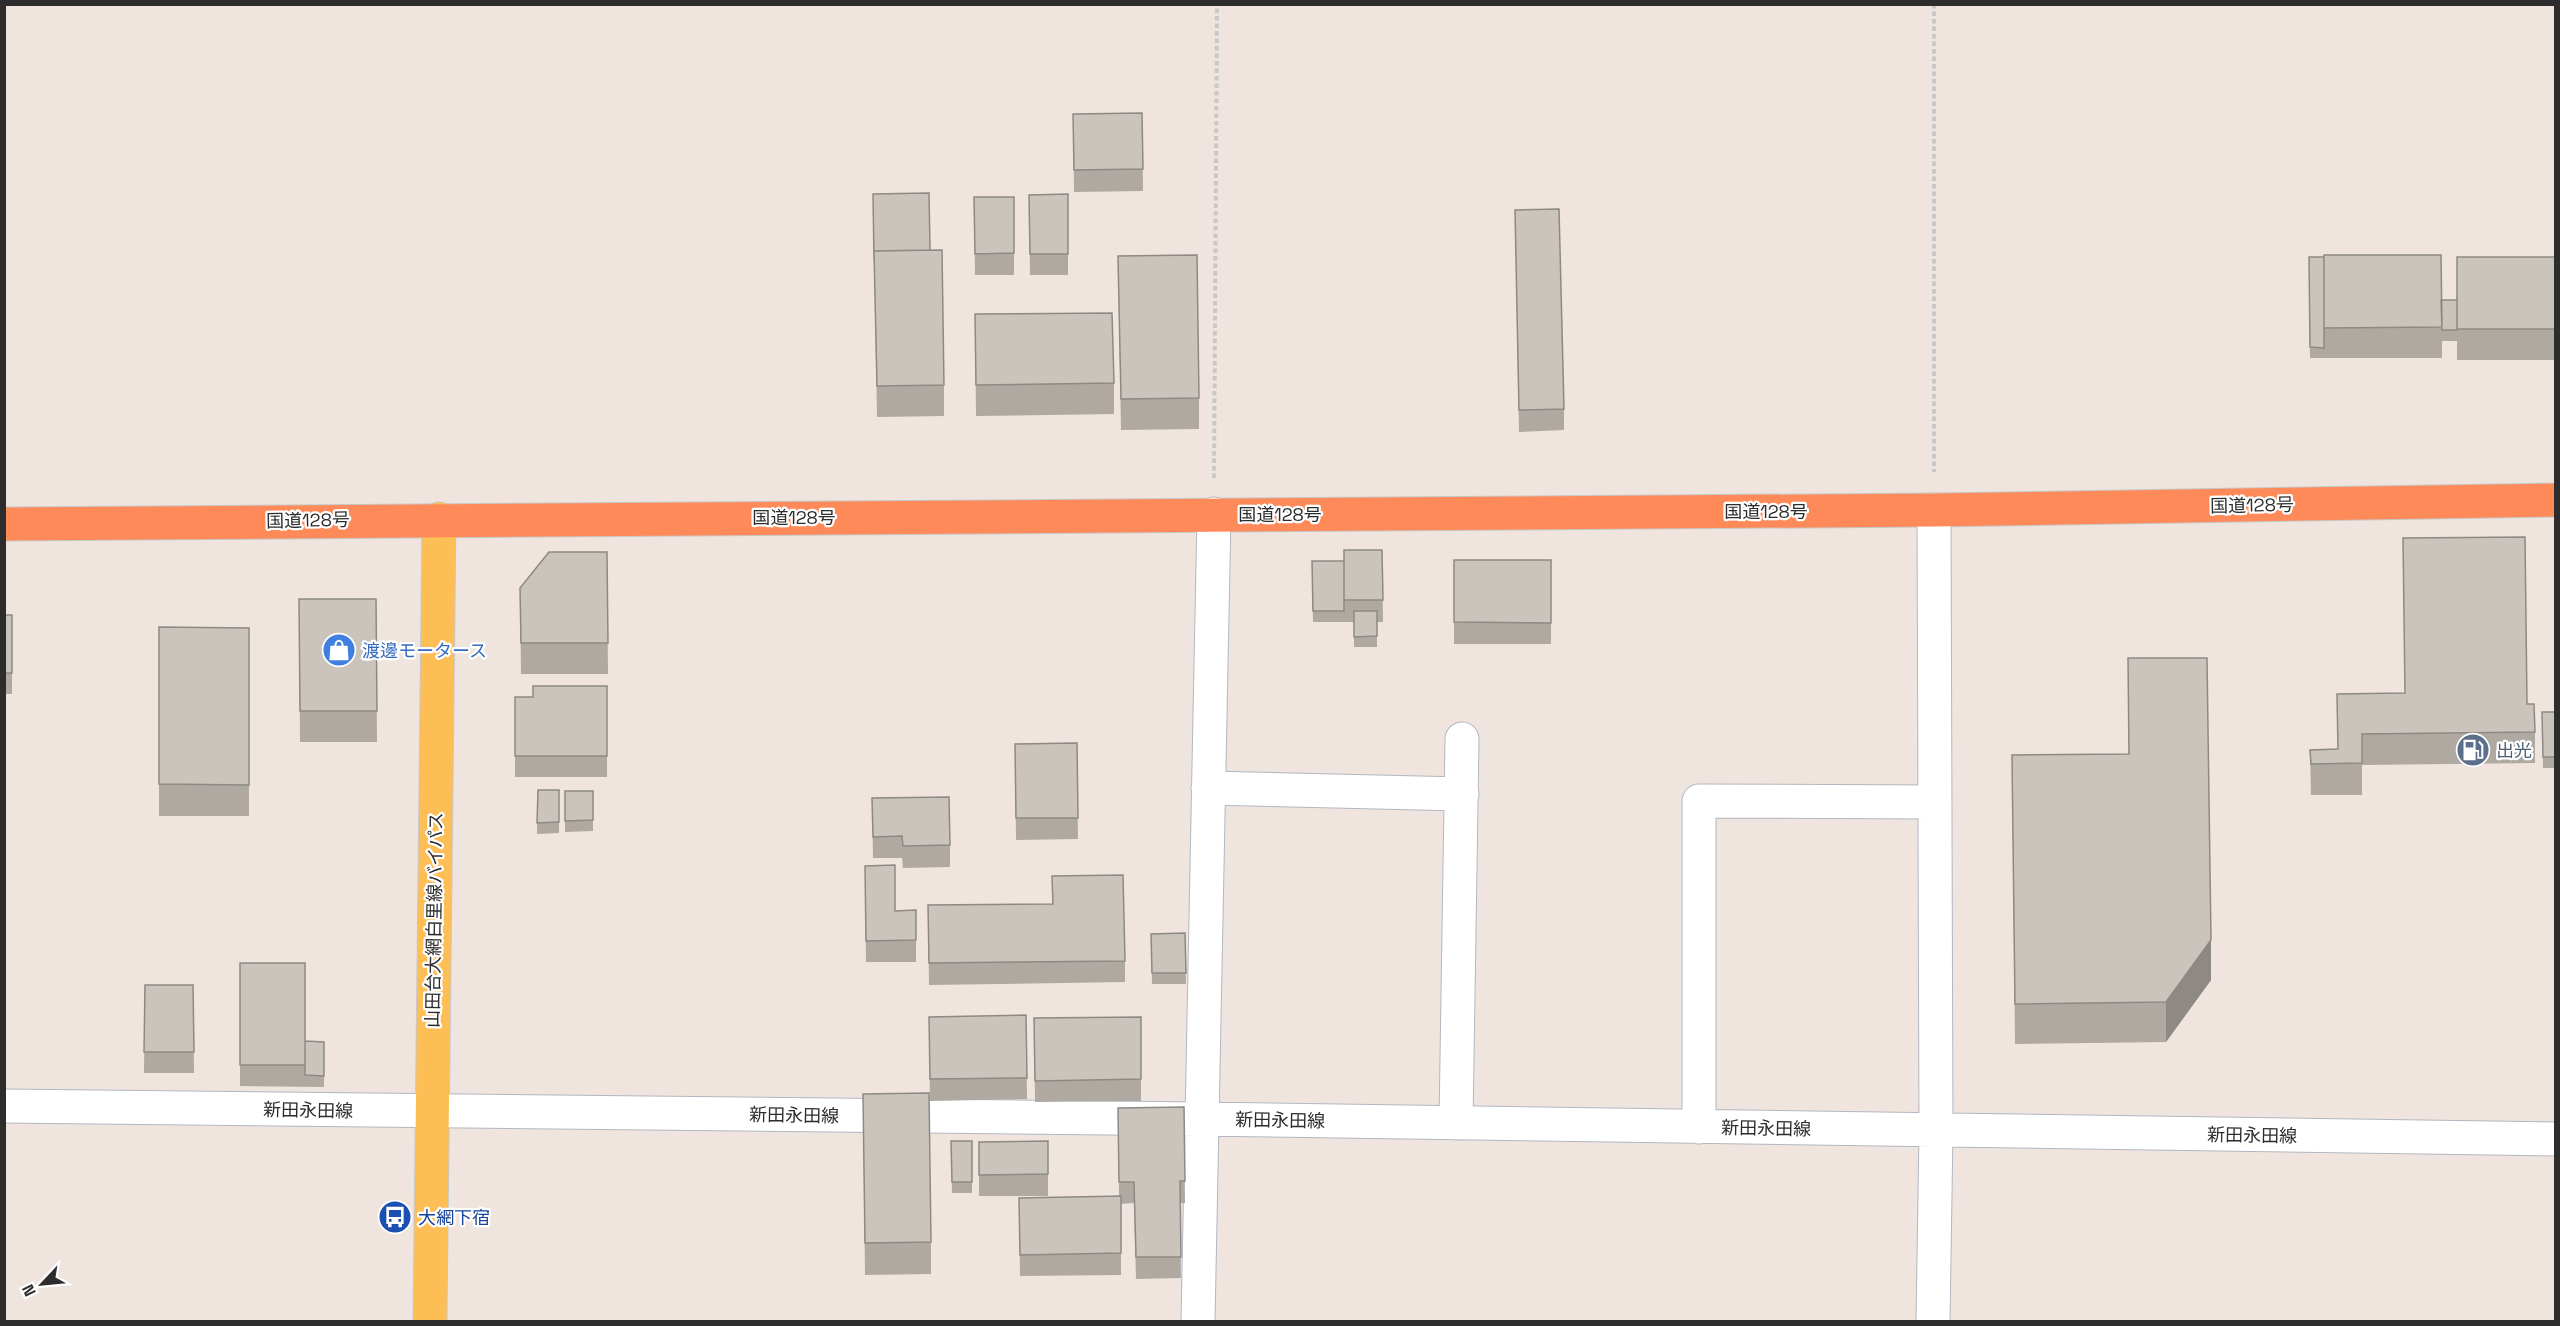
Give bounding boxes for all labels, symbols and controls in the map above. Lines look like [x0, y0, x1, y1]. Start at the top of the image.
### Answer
street label: 国道128号 [2210, 493, 2294, 517]
street label: 国道128号 [1724, 500, 1808, 523]
street label: 国道128号 [1238, 503, 1322, 526]
street label: 国道128号 [752, 506, 836, 529]
street label: 国道128号 [266, 508, 350, 532]
shop icon: 渡邊モータース [321, 632, 357, 668]
place label: 渡邊モータース [362, 639, 487, 662]
fuel station icon: 出光 [2455, 732, 2491, 768]
place label: 出光 [2496, 739, 2532, 762]
street label: 山田台大網白里線バイパス [421, 812, 447, 1028]
street label: 新田永田線 [263, 1098, 353, 1122]
street label: 新田永田線 [749, 1103, 839, 1127]
street label: 新田永田線 [1235, 1108, 1325, 1132]
street label: 新田永田線 [1721, 1116, 1811, 1140]
street label: 新田永田線 [2207, 1123, 2297, 1147]
bus stop icon: 大網下宿 [377, 1199, 413, 1235]
place label: 大網下宿 [418, 1206, 490, 1229]
north arrow [12, 1254, 72, 1314]
text: N [17, 1281, 41, 1300]

